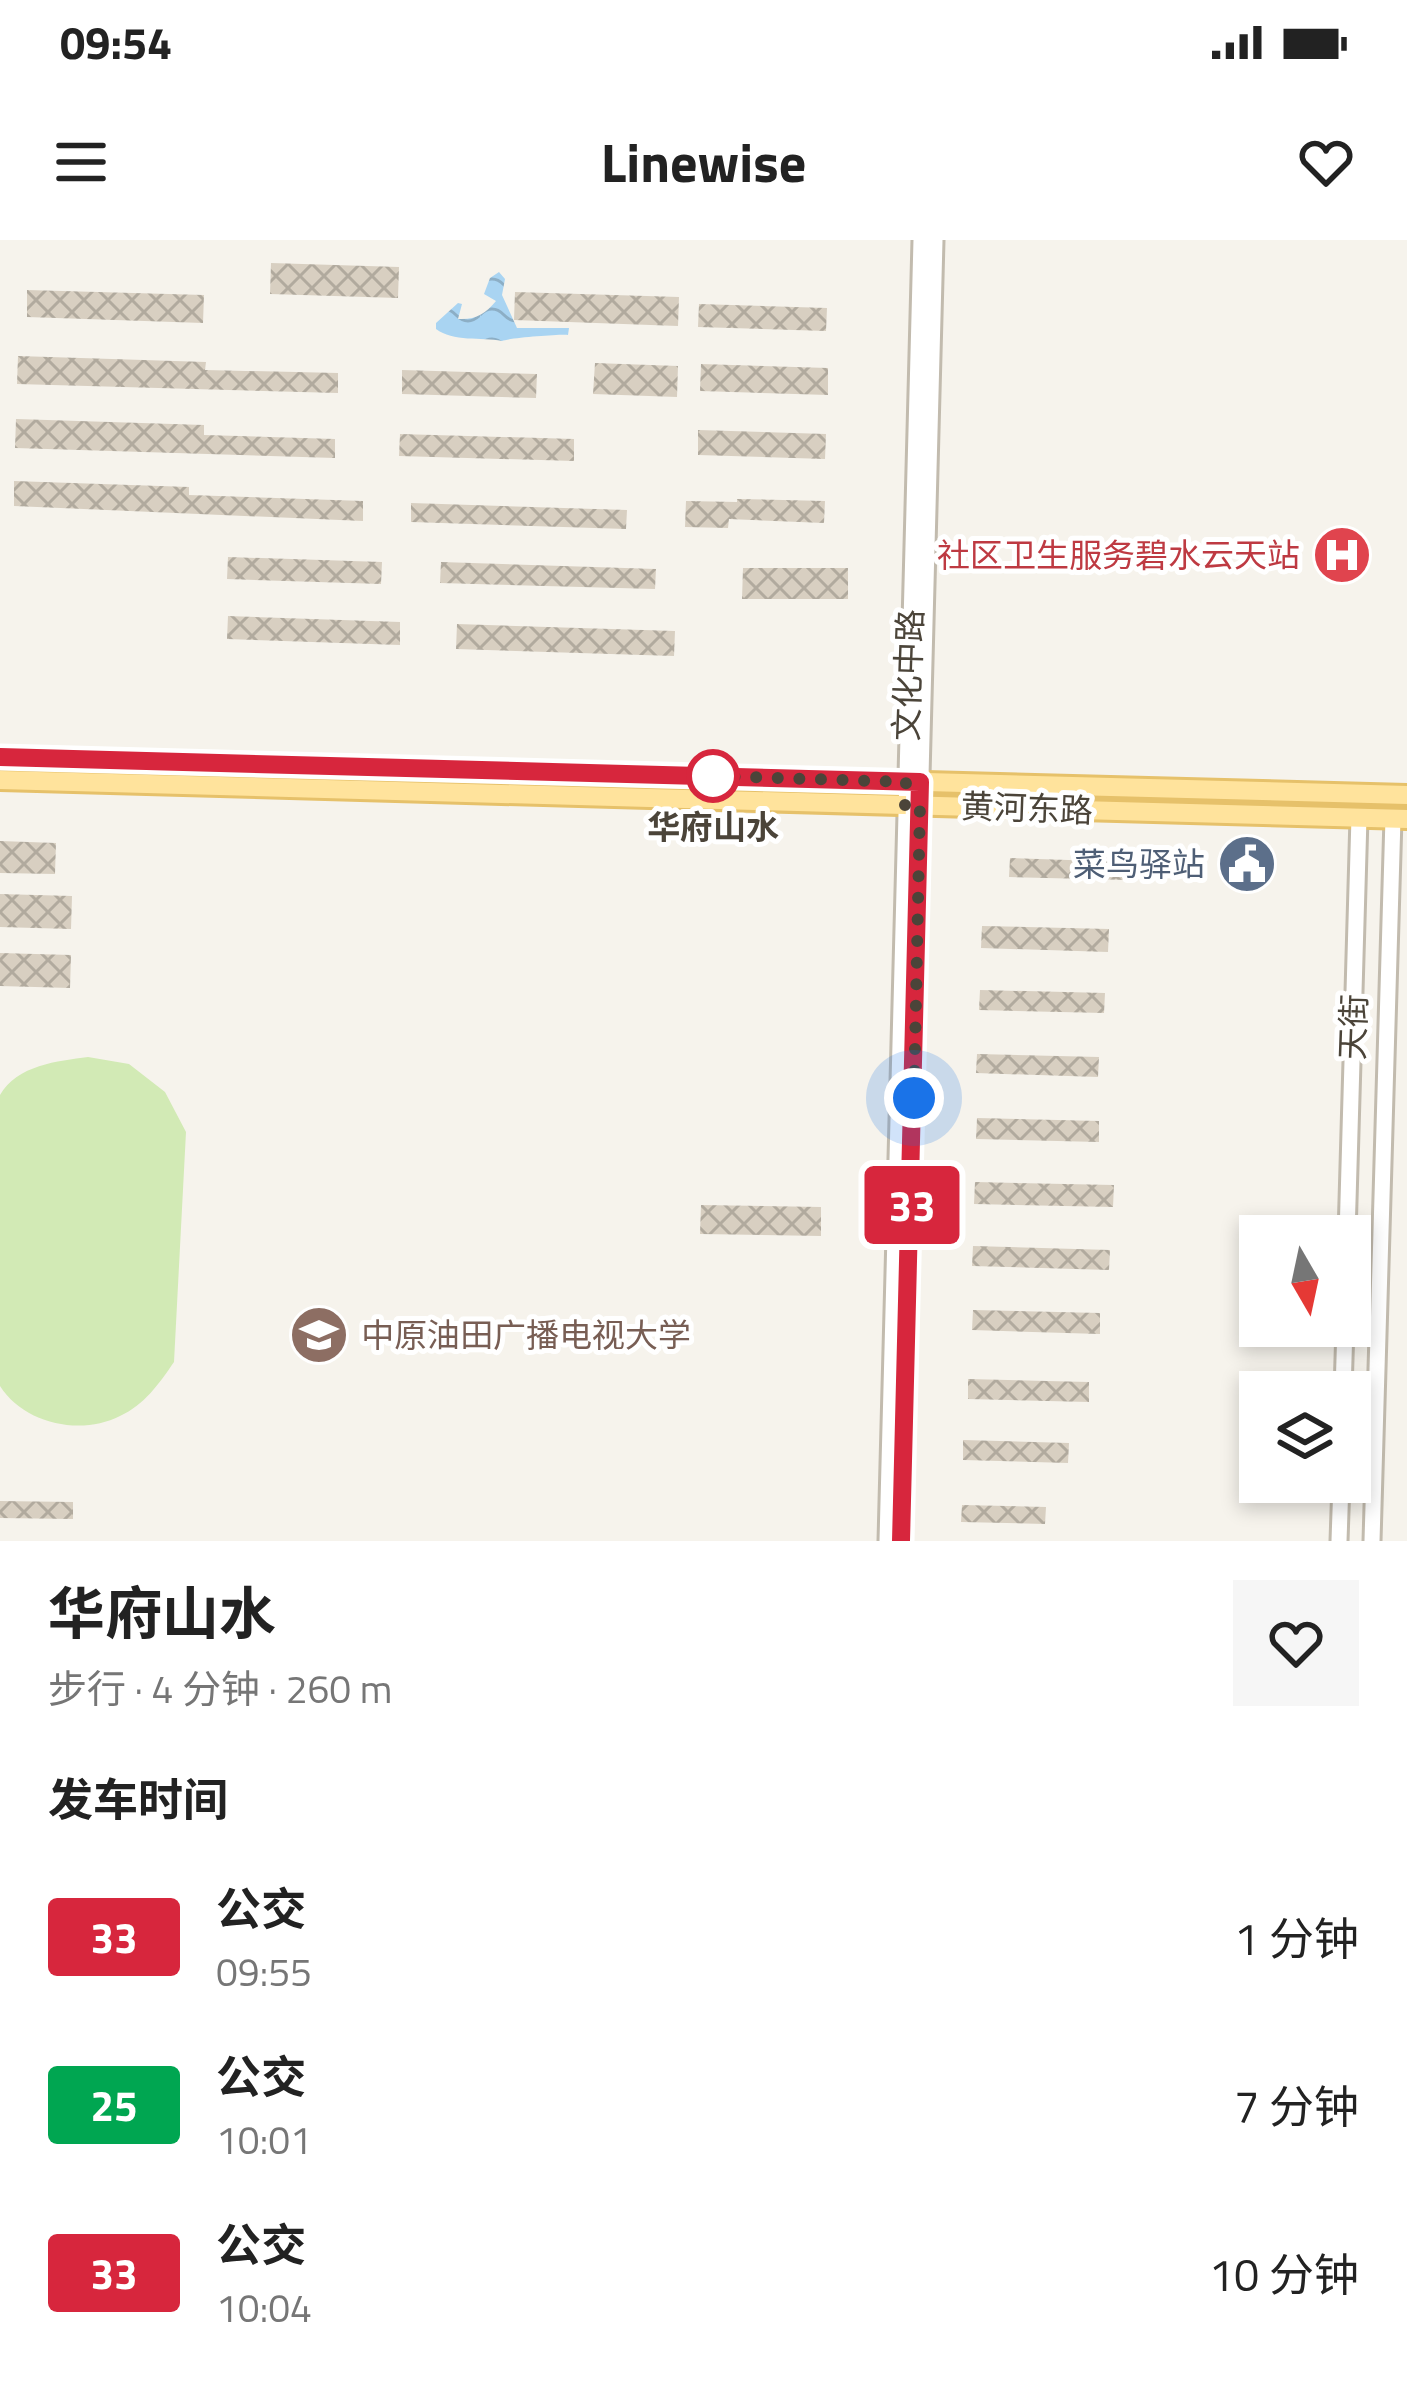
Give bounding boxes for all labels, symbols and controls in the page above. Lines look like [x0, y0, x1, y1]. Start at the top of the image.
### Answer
text: 09:54 [60, 8, 172, 76]
text: Linewise [601, 121, 806, 203]
icon: menu [48, 129, 114, 195]
icon: heart [1293, 129, 1359, 195]
hospital icon: 社区卫生服务碧水云天站 [1311, 524, 1373, 586]
place label: 社区卫生服务碧水云天站 [937, 530, 1300, 580]
street label: 文化中路 [881, 608, 935, 742]
marker: 华府山水 [688, 751, 738, 801]
street label: 黄河东路 [960, 781, 1094, 835]
place label: 华府山水 [647, 802, 779, 852]
public building icon: 菜鸟驿站 [1216, 833, 1278, 895]
place label: 菜鸟驿站 [1073, 839, 1205, 889]
street label: 天街 [1327, 993, 1379, 1061]
your location [884, 1068, 944, 1128]
line badge: 33 [858, 1166, 966, 1244]
text: 33 [888, 1173, 936, 1237]
north arrow [1239, 1215, 1371, 1347]
map controls [1239, 1215, 1371, 1503]
school or university icon: 中原油田广播电视大学 [288, 1304, 350, 1366]
place label: 中原油田广播电视大学 [361, 1310, 691, 1360]
button: layers [1239, 1371, 1371, 1503]
text: 华府山水 [48, 1569, 276, 1656]
button: heart [1233, 1580, 1359, 1706]
text: 步行 · 4 分钟 · 260 m [48, 1659, 392, 1718]
text: 发车时间 [48, 1765, 228, 1833]
text: 公交 [216, 1874, 306, 1942]
text: 1 分钟 [1234, 1904, 1359, 1972]
text: 33 [90, 1905, 138, 1969]
text: 09:55 [216, 1942, 312, 2001]
text: 公交 [216, 2042, 306, 2110]
text: 7 分钟 [1234, 2072, 1359, 2140]
text: 25 [90, 2073, 138, 2137]
text: 10:01 [216, 2110, 312, 2169]
text: 公交 [216, 2210, 306, 2278]
text: 10 分钟 [1209, 2240, 1359, 2308]
text: 33 [90, 2241, 138, 2305]
text: 10:04 [216, 2278, 312, 2337]

